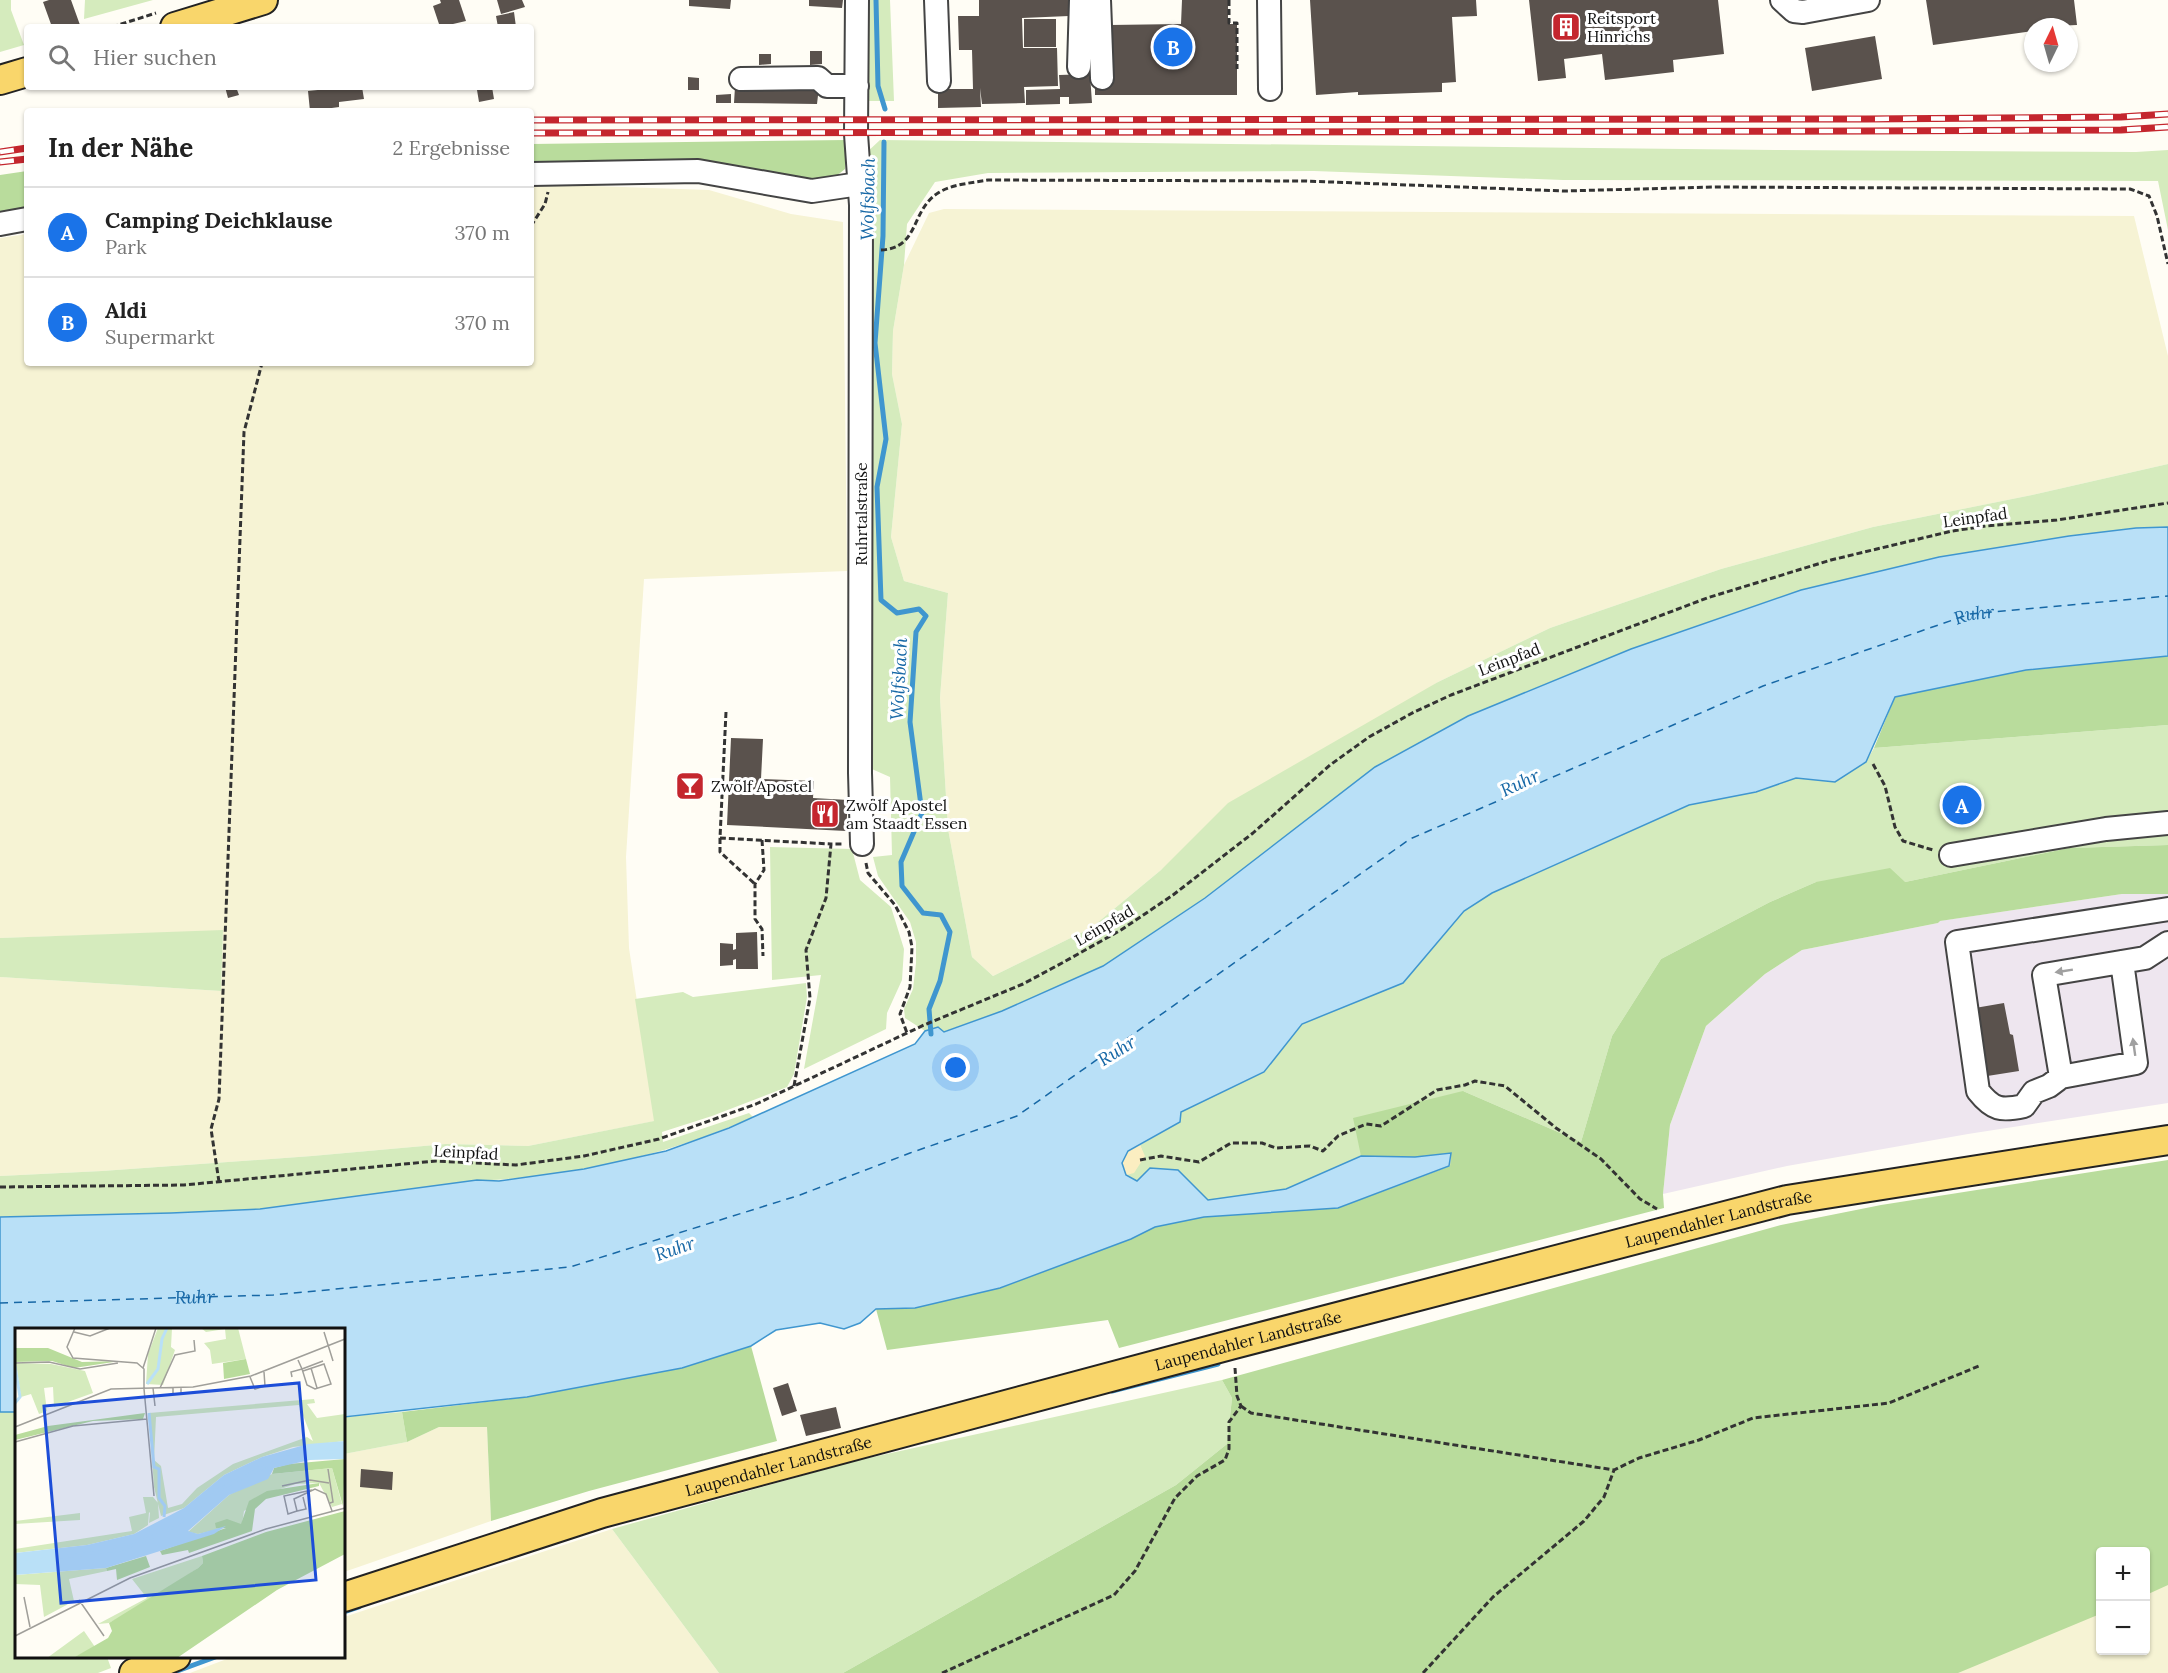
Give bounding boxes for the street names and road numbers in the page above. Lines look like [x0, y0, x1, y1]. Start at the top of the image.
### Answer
street label: Ruhrtalstraße [851, 462, 871, 566]
street label: Leinpfad [1942, 503, 2009, 531]
street label: Leinpfad [1475, 638, 1543, 680]
street label: Leinpfad [1071, 900, 1137, 950]
street label: Leinpfad [433, 1140, 499, 1164]
street label: Laupendahler Landstraße [1623, 1186, 1814, 1252]
street label: Laupendahler Landstraße [1152, 1306, 1344, 1375]
street label: Laupendahler Landstraße [683, 1431, 874, 1500]

